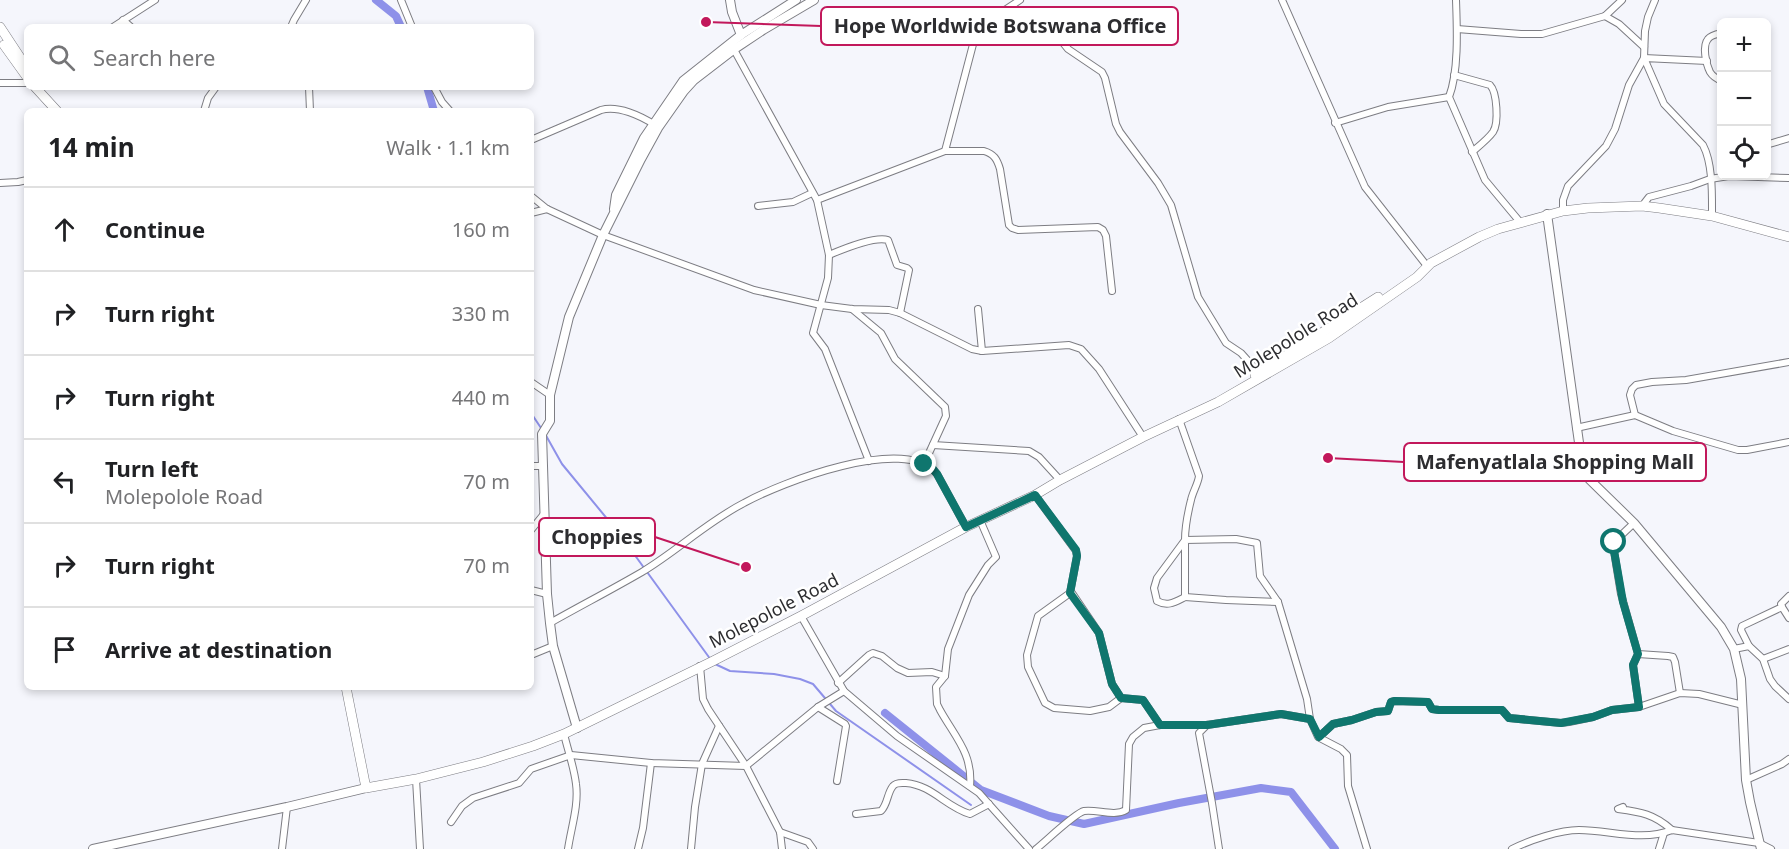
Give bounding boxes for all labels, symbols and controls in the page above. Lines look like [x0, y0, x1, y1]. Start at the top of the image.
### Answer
callout: Hope Worldwide Botswana Office [821, 7, 1178, 45]
text: Hope Worldwide Botswana Office [834, 12, 1166, 39]
map controls [1717, 18, 1771, 180]
button: + [1717, 18, 1771, 72]
search box [24, 24, 534, 90]
icon: search [45, 41, 78, 74]
text: Search here [93, 42, 215, 72]
button: − [1717, 72, 1771, 126]
button: locate [1717, 126, 1771, 180]
text: 14 min [48, 129, 135, 165]
text: Walk · 1.1 km [386, 134, 510, 161]
icon: ahead [48, 213, 81, 246]
text: Continue [105, 214, 205, 244]
text: 160 m [452, 216, 510, 243]
street label: Molepolole Road [1229, 287, 1362, 383]
icon: right [48, 297, 81, 330]
text: Turn right [105, 298, 215, 328]
text: 330 m [452, 300, 510, 327]
icon: right [48, 381, 81, 414]
text: Turn right [105, 382, 215, 412]
text: 440 m [452, 384, 510, 411]
callout: Mafenyatlala Shopping Mall [1404, 443, 1706, 481]
text: Mafenyatlala Shopping Mall [1416, 448, 1694, 475]
route end [910, 450, 936, 476]
text: Turn left [105, 453, 199, 483]
icon: left [48, 465, 81, 498]
text: 70 m [463, 468, 510, 495]
text: Molepolole Road [105, 483, 263, 510]
callout: Choppies [539, 518, 655, 556]
text: Choppies [551, 523, 643, 550]
route start [1600, 528, 1626, 554]
icon: right [48, 549, 81, 582]
text: Turn right [105, 550, 215, 580]
text: 70 m [463, 552, 510, 579]
street label: Molepolole Road [705, 567, 842, 653]
icon: arrive [48, 633, 81, 666]
text: Arrive at destination [105, 634, 332, 664]

